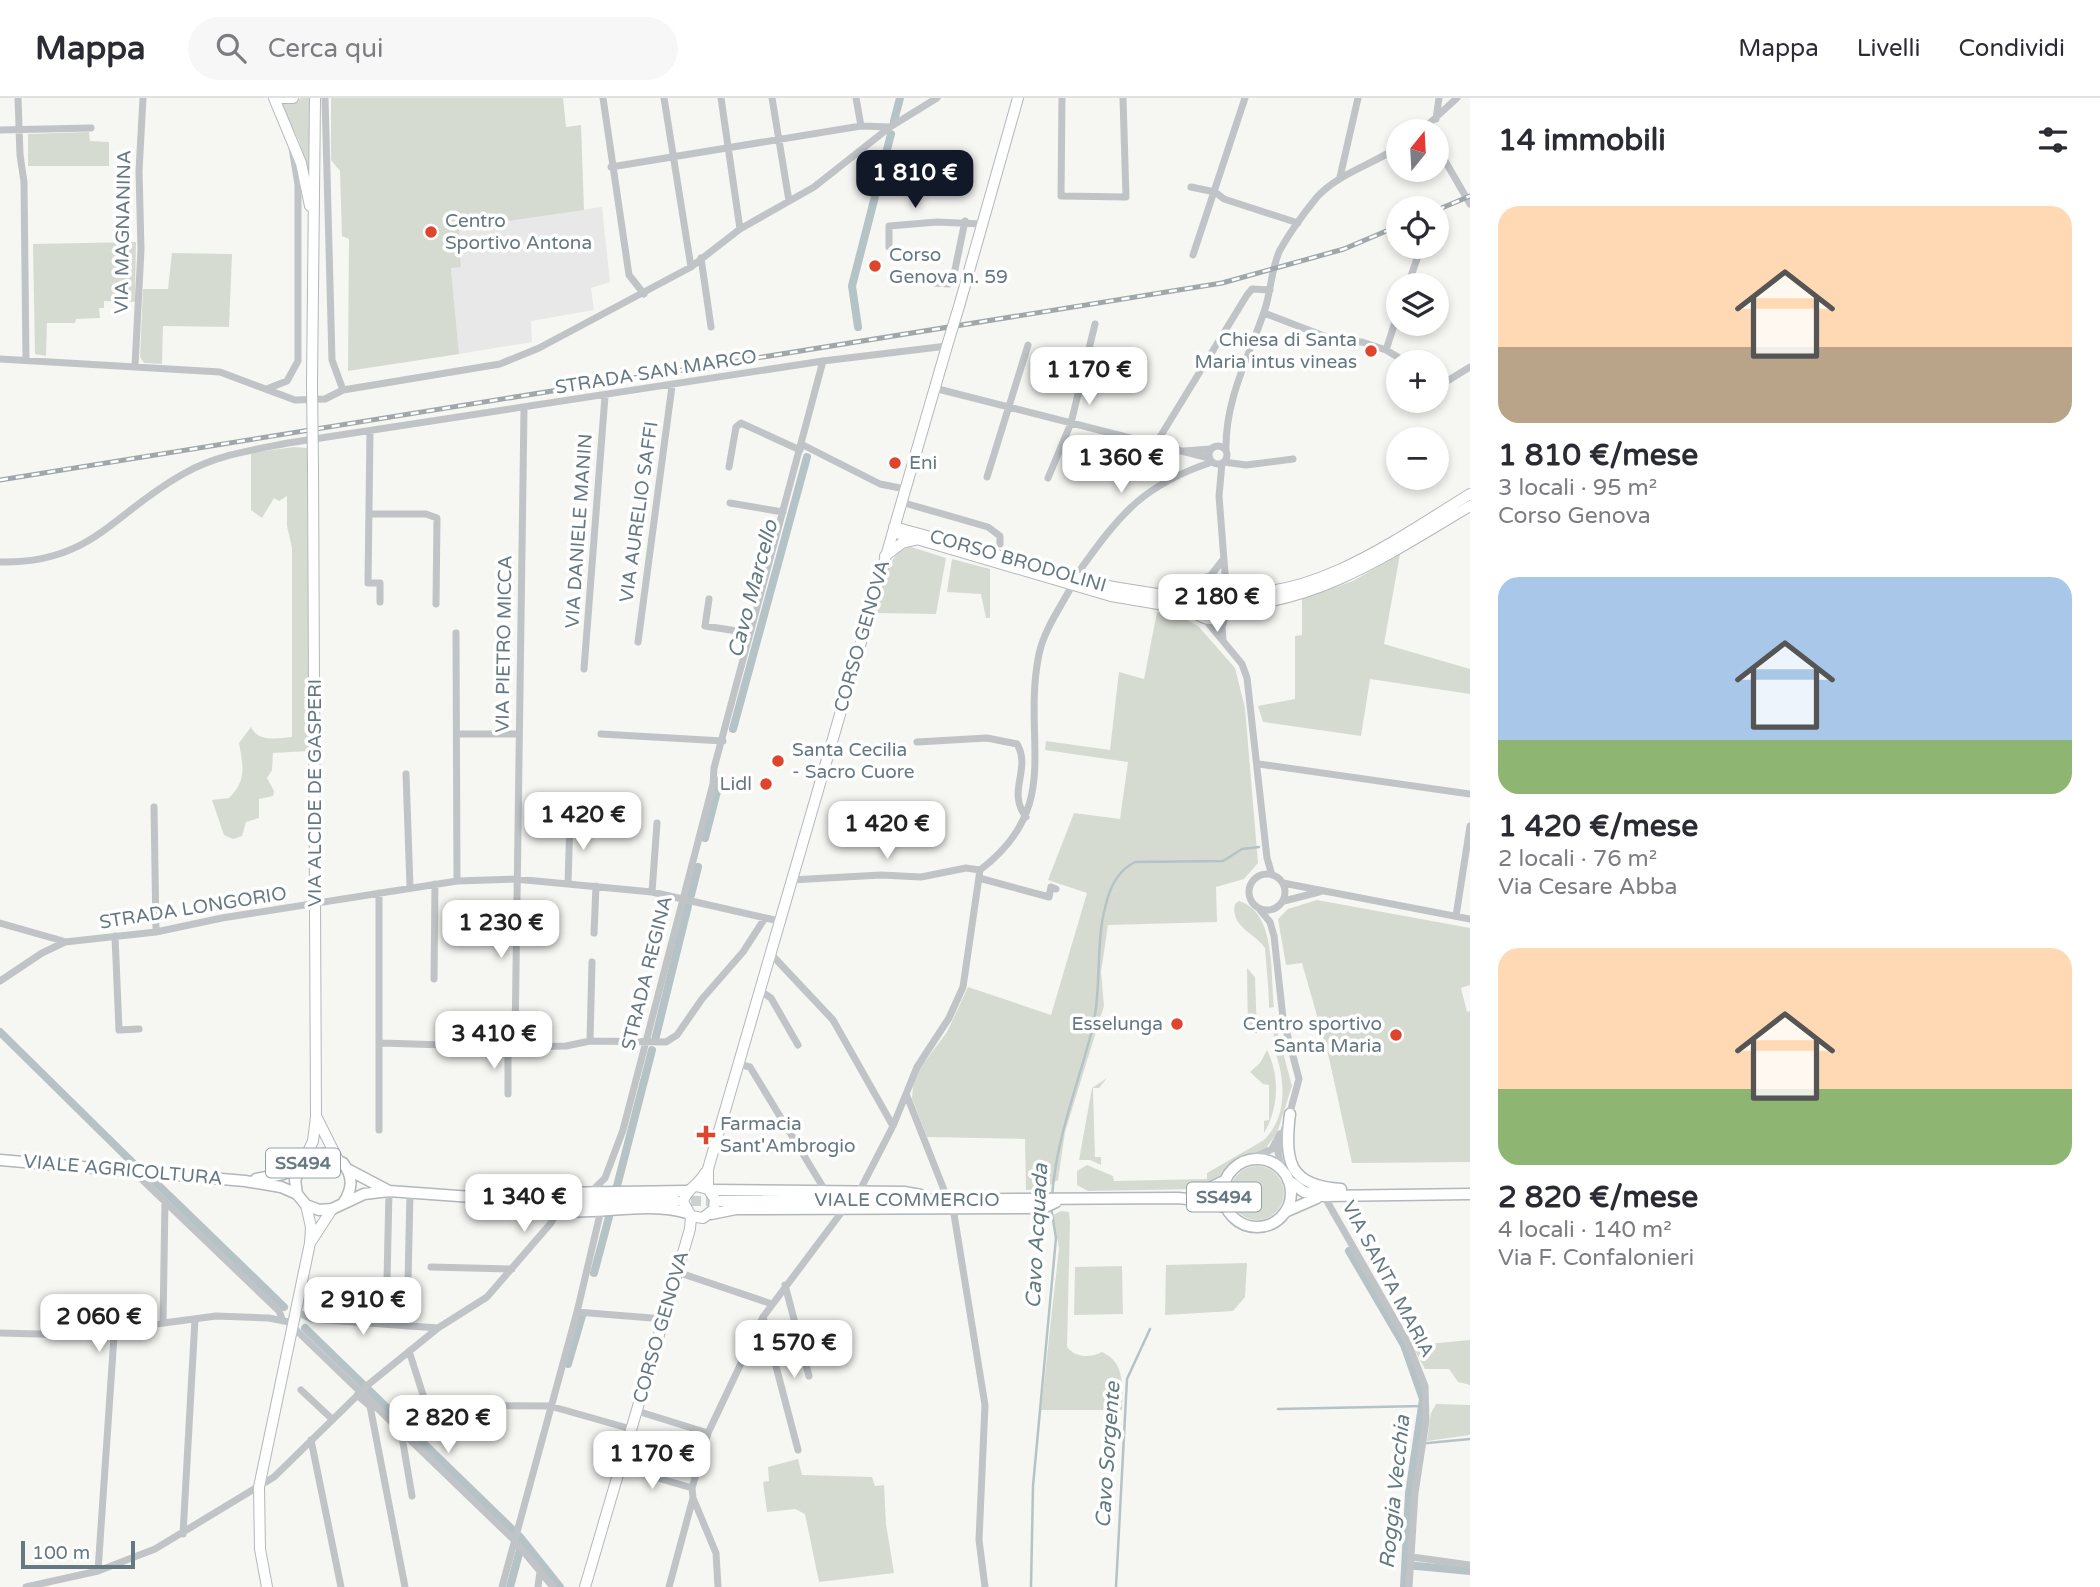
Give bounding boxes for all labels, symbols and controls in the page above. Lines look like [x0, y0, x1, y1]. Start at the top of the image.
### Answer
search box [188, 17, 678, 80]
text: Mappa [35, 29, 146, 68]
icon: search [212, 29, 250, 67]
text: Cerca qui [268, 33, 384, 64]
text: Mappa [1738, 34, 1819, 63]
text: Livelli [1857, 34, 1921, 63]
text: Condividi [1959, 34, 2065, 63]
north arrow [1386, 119, 1449, 182]
map controls [1386, 119, 1449, 490]
icon: filters [2034, 121, 2072, 159]
text: 14 immobili [1498, 122, 1666, 159]
street label: VIA MAGNANINA [111, 150, 135, 314]
pin: 1 810 € [850, 150, 980, 210]
text: 1 810 € [872, 159, 958, 187]
button: locate [1386, 196, 1449, 259]
place label: Centro Sportivo Antona [445, 210, 592, 254]
marker: Centro Sportivo Antona [423, 224, 439, 240]
place label: Corso Genova n. 59 [889, 244, 1008, 288]
icon: home [1722, 251, 1848, 377]
marker: Corso Genova n. 59 [867, 258, 883, 274]
button: layers [1386, 273, 1449, 336]
place label: Chiesa di Santa Maria intus vineas [1194, 329, 1357, 373]
marker: Chiesa di Santa Maria intus vineas [1363, 343, 1379, 359]
street label: STRADA SAN MARCO [554, 345, 758, 399]
pin: 1 170 € [1024, 348, 1154, 407]
button: + [1386, 350, 1449, 413]
text: 1 170 € [1046, 356, 1132, 384]
street label: VIA AURELIO SAFFI [615, 420, 663, 604]
button: − [1386, 427, 1449, 490]
street label: VIA DANIELE MANIN [561, 433, 597, 629]
pin: 1 360 € [1056, 436, 1186, 495]
text: 1 810 €/mese [1498, 437, 1698, 474]
text: 1 360 € [1078, 444, 1164, 472]
place label: Eni [909, 452, 937, 474]
marker: Eni [887, 455, 903, 471]
text: 3 locali · 95 m² [1498, 474, 1657, 502]
text: Corso Genova [1498, 502, 1651, 530]
water label: Cavo Marcello [723, 516, 784, 661]
street label: CORSO BRODOLINI [927, 525, 1109, 597]
street label: VIA PIETRO MICCA [491, 555, 517, 733]
street label: CORSO GENOVA [830, 557, 894, 715]
pin: 2 180 € [1152, 574, 1282, 634]
text: 2 180 € [1174, 583, 1260, 611]
icon: home [1722, 622, 1848, 748]
street label: VIA ALCIDE DE GASPERI [304, 679, 326, 907]
place label: Santa Cecilia - Sacro Cuore [792, 739, 915, 783]
marker: Santa Cecilia - Sacro Cuore [770, 753, 786, 769]
place label: Lidl [720, 773, 752, 795]
marker: Lidl [758, 776, 774, 792]
pin: 1 420 € [518, 792, 648, 852]
text: 1 420 € [540, 801, 626, 829]
pin: 1 420 € [822, 802, 952, 861]
text: 1 420 €/mese [1498, 808, 1698, 845]
text: 1 420 € [844, 810, 930, 838]
text: 2 locali · 76 m² [1498, 845, 1657, 873]
text: Via Cesare Abba [1498, 873, 1677, 901]
street label: STRADA LONGORIO [98, 882, 288, 934]
street label: STRADA REGINA [617, 894, 677, 1052]
pin: 1 230 € [436, 900, 566, 960]
text: 1 230 € [458, 909, 544, 937]
icon: home [1722, 993, 1848, 1119]
pin: 3 410 € [429, 1012, 559, 1071]
place label: Esselunga [1071, 1013, 1163, 1035]
place label: Centro sportivo Santa Maria [1243, 1013, 1382, 1057]
marker: Esselunga [1169, 1016, 1185, 1032]
text: 3 410 € [451, 1020, 537, 1048]
marker: Centro sportivo Santa Maria [1388, 1027, 1404, 1043]
place label: Farmacia Sant'Ambrogio [720, 1113, 856, 1157]
marker: Farmacia Sant'Ambrogio [698, 1127, 714, 1143]
road number: SS494 [266, 1148, 340, 1178]
street label: VIALE AGRICOLTURA [23, 1150, 223, 1190]
water label: Cavo Acquada [1021, 1162, 1053, 1309]
pin: 1 340 € [459, 1174, 589, 1234]
text: 2 820 €/mese [1498, 1179, 1698, 1216]
road number: SS494 [1187, 1182, 1261, 1212]
text: 1 340 € [481, 1183, 567, 1211]
street label: VIALE COMMERCIO [814, 1189, 1000, 1211]
street label: VIA SANTA MARIA [1337, 1197, 1439, 1361]
text: 4 locali · 140 m² [1498, 1216, 1672, 1244]
text: Via F. Confalonieri [1498, 1244, 1694, 1272]
street label: CORSO GENOVA [629, 1248, 693, 1406]
pin: 2 910 € [298, 1278, 428, 1337]
text: 2 910 € [320, 1286, 406, 1314]
pin: 2 060 € [34, 1294, 164, 1354]
text: 2 060 € [56, 1303, 142, 1331]
pin: 1 570 € [729, 1320, 859, 1380]
text: 1 570 € [751, 1329, 837, 1357]
water label: Cavo Sorgente [1090, 1380, 1126, 1529]
pin: 2 820 € [383, 1396, 513, 1455]
text: 2 820 € [405, 1404, 491, 1432]
water label: Roggia Vecchia [1375, 1413, 1416, 1570]
pin: 1 170 € [587, 1432, 717, 1491]
text: 1 170 € [609, 1440, 695, 1468]
scale bar [21, 1538, 135, 1570]
text: 100 m [32, 1542, 90, 1564]

